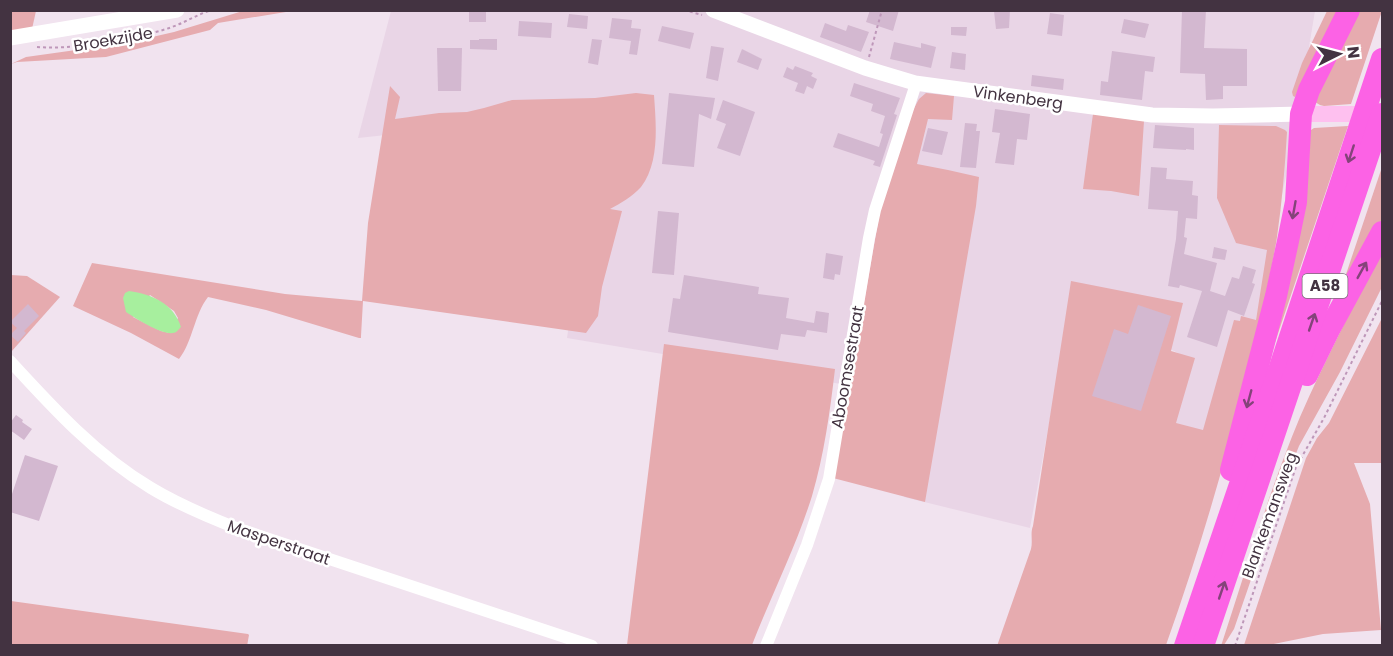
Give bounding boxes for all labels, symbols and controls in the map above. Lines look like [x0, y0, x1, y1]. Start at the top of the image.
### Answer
street label: Broekzijde [72, 21, 155, 58]
north arrow [1309, 24, 1369, 84]
text: N [1341, 45, 1365, 60]
street label: Vinkenberg [971, 80, 1065, 115]
one-way arrow [1344, 144, 1355, 163]
one-way arrow [1288, 199, 1299, 219]
one-way arrow [1356, 262, 1368, 279]
road number: A58 [1302, 274, 1348, 298]
street label: Aboomsestraat [825, 304, 870, 430]
one-way arrow [1308, 313, 1319, 332]
one-way arrow [1242, 389, 1254, 408]
street label: Blankemansweg [1236, 449, 1303, 581]
street label: Masperstraat [224, 514, 333, 571]
one-way arrow [1217, 581, 1228, 600]

